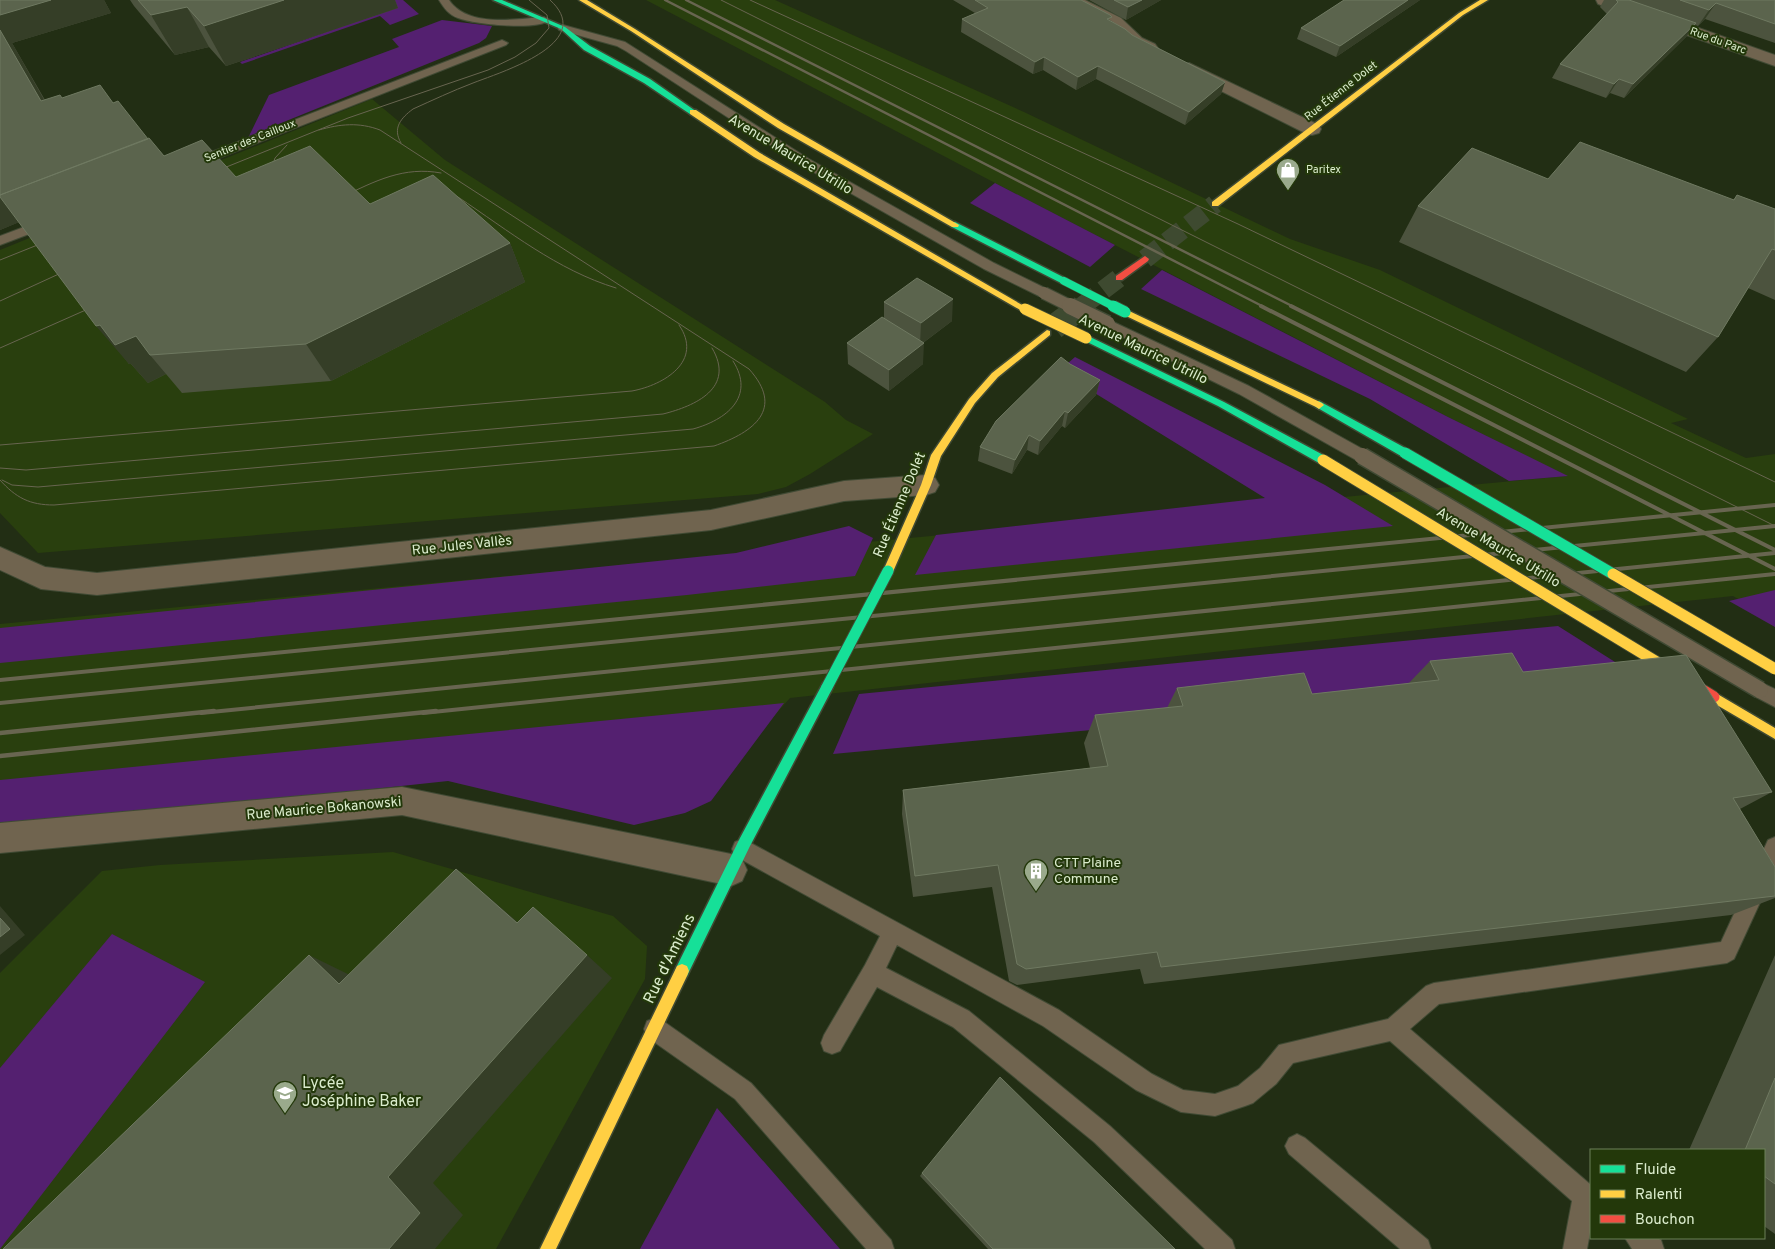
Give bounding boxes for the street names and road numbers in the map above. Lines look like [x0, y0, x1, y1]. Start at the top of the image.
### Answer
street label: Rue du Parc [1688, 24, 1748, 58]
street label: Rue Étienne Dolet [1301, 57, 1380, 124]
street label: Avenue Maurice Utrillo [725, 111, 855, 199]
street label: Sentier des Cailloux [202, 116, 298, 166]
street label: Avenue Maurice Utrillo [1076, 311, 1211, 389]
street label: Rue Étienne Dolet [869, 449, 930, 560]
street label: Avenue Maurice Utrillo [1433, 504, 1563, 592]
street label: Rue Jules Vallès [411, 532, 513, 560]
street label: Rue Maurice Bokanowski [246, 794, 402, 824]
street label: Rue d'Amiens [640, 911, 700, 1007]

